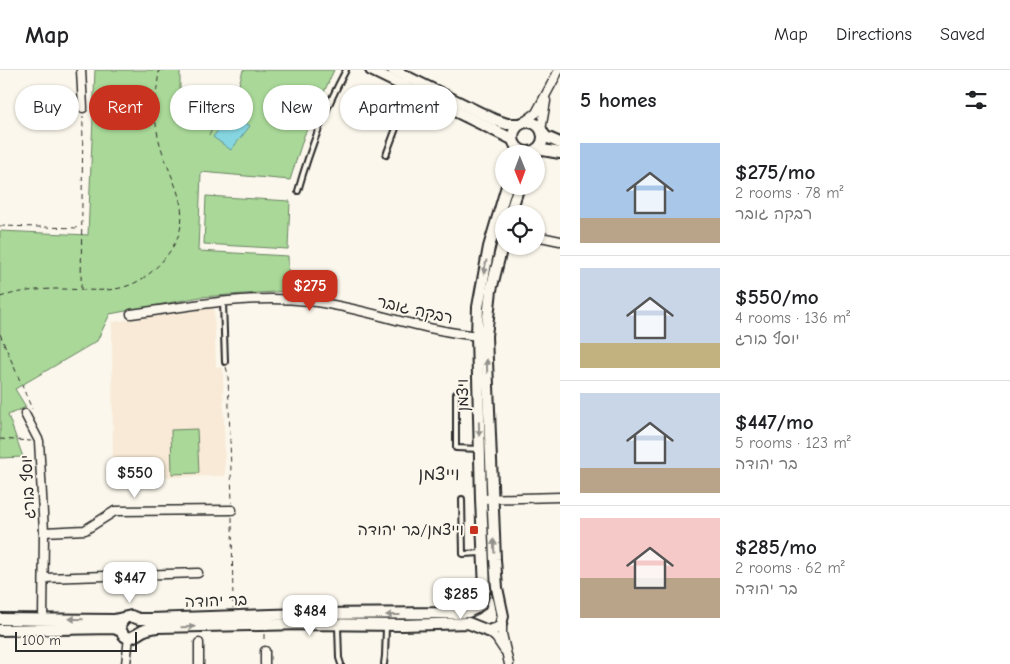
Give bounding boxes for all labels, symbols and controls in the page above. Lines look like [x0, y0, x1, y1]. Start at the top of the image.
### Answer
text: Map [25, 21, 69, 49]
text: Map [774, 24, 808, 45]
text: Directions [836, 24, 912, 45]
text: Saved [940, 24, 985, 45]
chip: Buy [15, 85, 79, 130]
chip: Rent [89, 85, 160, 130]
chip: Filters [170, 85, 253, 130]
chip: New [263, 85, 330, 130]
chip: Apartment [340, 85, 457, 130]
icon: filters [962, 86, 990, 114]
text: 5 homes [580, 88, 657, 112]
north arrow [495, 145, 545, 195]
map controls [495, 145, 545, 255]
text: $275/mo [735, 160, 815, 184]
icon: home [620, 163, 680, 223]
text: 2 rooms · 78 m² [735, 184, 843, 202]
button: locate [495, 205, 545, 255]
text: רבקה גובר [735, 205, 812, 223]
one-way arrow [481, 259, 489, 275]
pin: $275 [280, 270, 340, 312]
text: $275 [293, 277, 327, 295]
text: $550/mo [735, 285, 819, 309]
icon: home [620, 288, 680, 348]
street label: רבקה גובר [375, 293, 455, 327]
text: 4 rooms · 136 m² [735, 309, 850, 327]
text: יוסף בורג [735, 330, 799, 348]
one-way arrow [483, 358, 491, 374]
street label: ויצמן [454, 378, 473, 412]
text: $447/mo [735, 410, 814, 434]
icon: home [620, 413, 680, 473]
one-way arrow [476, 421, 484, 437]
text: 5 rooms · 123 m² [735, 434, 851, 452]
street label: יוסף בורג [17, 454, 39, 520]
text: בר יהודה [735, 455, 798, 473]
pin: $550 [105, 456, 165, 499]
text: $550 [117, 464, 153, 482]
district label: וייצמן [418, 464, 460, 485]
place label: וייצמן/בר יהודה [358, 521, 464, 540]
marker: וייצמן/בר יהודה [468, 524, 480, 536]
text: $285/mo [735, 535, 817, 559]
one-way arrow [490, 538, 498, 554]
icon: home [620, 538, 680, 598]
text: 2 rooms · 62 m² [735, 559, 845, 577]
pin: $447 [100, 562, 160, 604]
text: $447 [114, 569, 146, 587]
pin: $285 [431, 578, 491, 620]
text: בר יהודה [735, 580, 798, 598]
text: $285 [444, 585, 478, 603]
street label: בר יהודה [184, 591, 248, 611]
pin: $484 [280, 594, 340, 637]
text: $484 [294, 602, 326, 620]
one-way arrow [385, 610, 401, 618]
one-way arrow [67, 615, 83, 623]
one-way arrow [181, 622, 197, 630]
scale bar [15, 629, 138, 652]
text: 100 m [22, 632, 61, 649]

